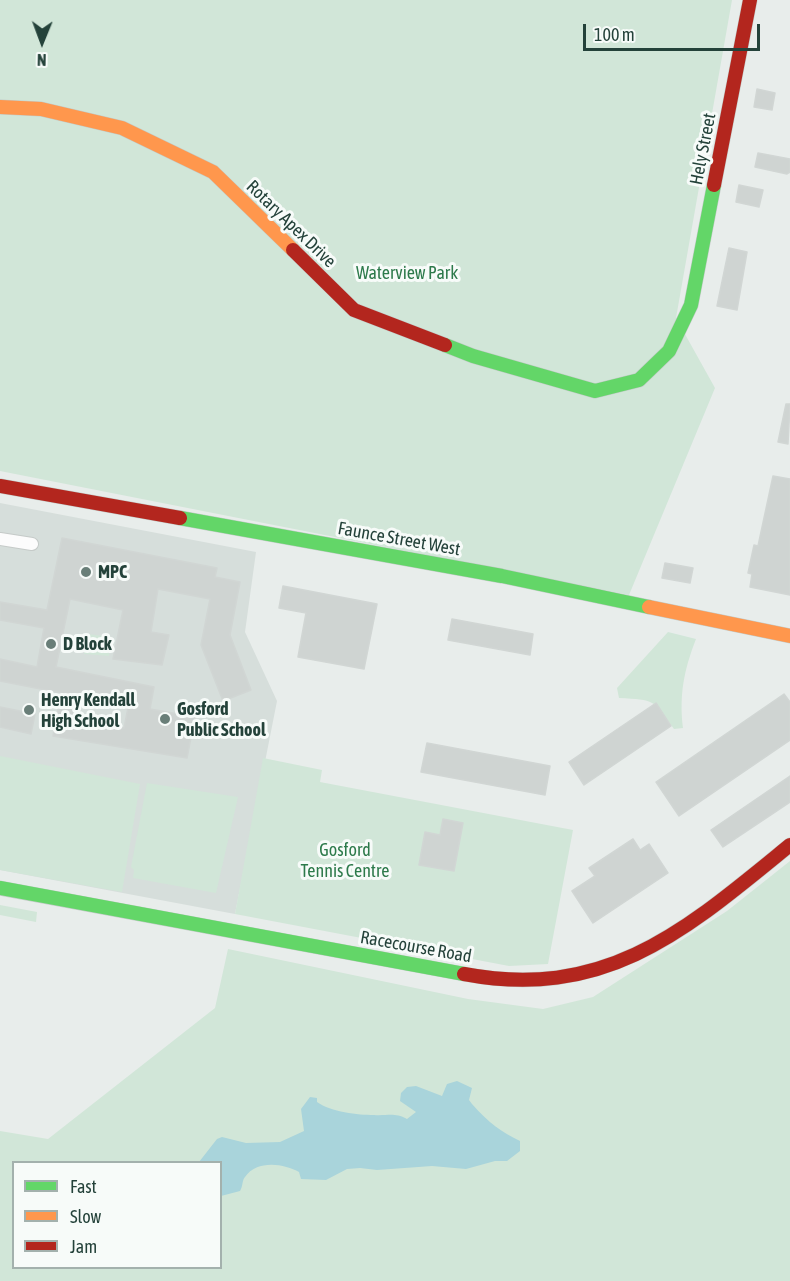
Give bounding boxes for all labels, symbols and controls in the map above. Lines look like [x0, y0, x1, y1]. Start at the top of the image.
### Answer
north arrow [12, 12, 72, 72]
scale bar [586, 12, 763, 50]
text: 100 m [594, 24, 635, 45]
text: N [37, 51, 47, 69]
street label: Hely Street [685, 111, 721, 187]
street label: Rotary Apex Drive [242, 176, 340, 272]
park label: Waterview Park [356, 262, 458, 284]
street label: Faunce Street West [336, 518, 462, 560]
place label: MPC [98, 561, 127, 583]
marker: MPC [79, 565, 93, 579]
place label: D Block [63, 633, 112, 655]
marker: D Block [44, 637, 58, 651]
place label: Henry Kendall High School [41, 689, 135, 732]
place label: Gosford Public School [177, 698, 266, 740]
marker: Henry Kendall High School [22, 703, 36, 717]
marker: Gosford Public School [158, 712, 172, 726]
park label: Gosford Tennis Centre [300, 839, 390, 882]
street label: Racecourse Road [359, 927, 473, 967]
legend [12, 1161, 222, 1269]
text: Fast [70, 1176, 97, 1197]
text: Slow [70, 1206, 101, 1227]
text: Jam [70, 1236, 97, 1257]

